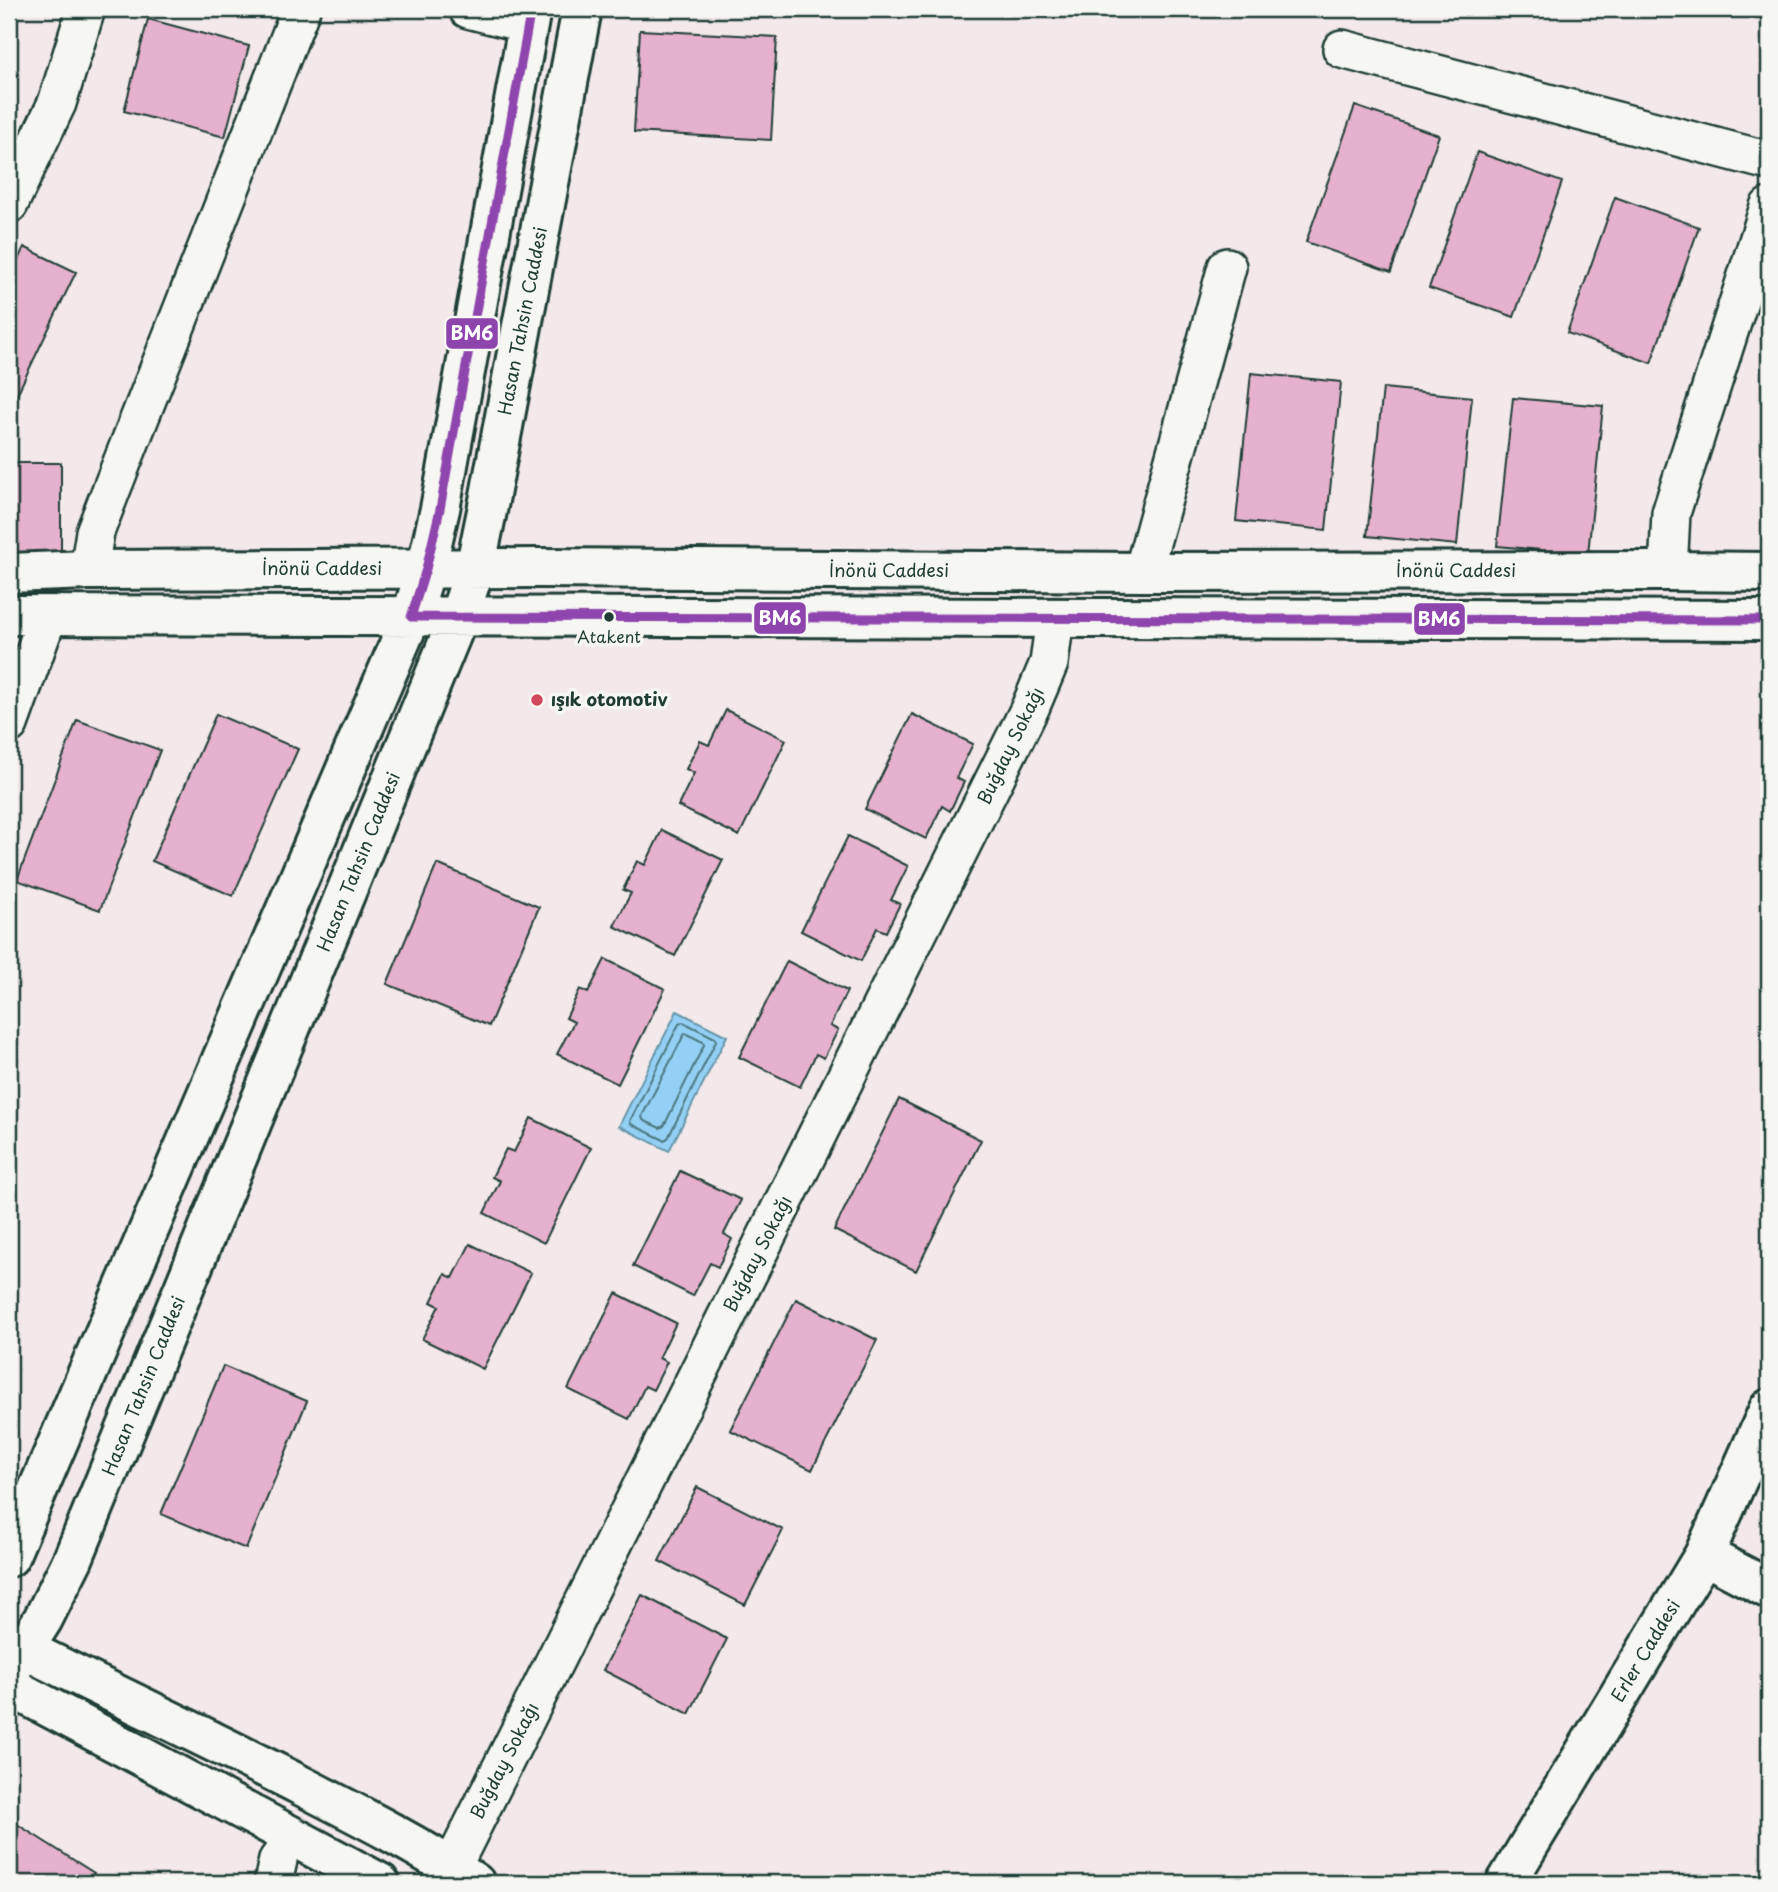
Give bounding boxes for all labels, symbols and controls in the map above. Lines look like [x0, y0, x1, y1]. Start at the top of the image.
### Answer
street label: Hasan Tahsin Caddesi [490, 224, 553, 417]
line badge: BM6 [445, 317, 499, 350]
text: BM6 [451, 318, 494, 346]
street label: İnönü Caddesi [262, 554, 382, 581]
street label: İnönü Caddesi [829, 556, 949, 583]
street label: İnönü Caddesi [1396, 556, 1516, 583]
line badge: BM6 [753, 601, 807, 635]
line badge: BM6 [1413, 602, 1466, 636]
text: BM6 [759, 603, 802, 631]
text: BM6 [1418, 604, 1461, 632]
marker: Atakent [602, 610, 616, 624]
place label: Atakent [577, 624, 641, 648]
street label: Buğday Sokağı [970, 682, 1050, 809]
place label: ışık otomotiv [551, 685, 668, 712]
marker: ışık otomotiv [529, 692, 545, 708]
street label: Hasan Tahsin Caddesi [309, 768, 406, 955]
street label: Buğday Sokağı [716, 1190, 798, 1316]
street label: Hasan Tahsin Caddesi [94, 1292, 191, 1479]
street label: Erler Caddesi [1604, 1594, 1686, 1706]
street label: Buğday Sokağı [463, 1697, 545, 1823]

